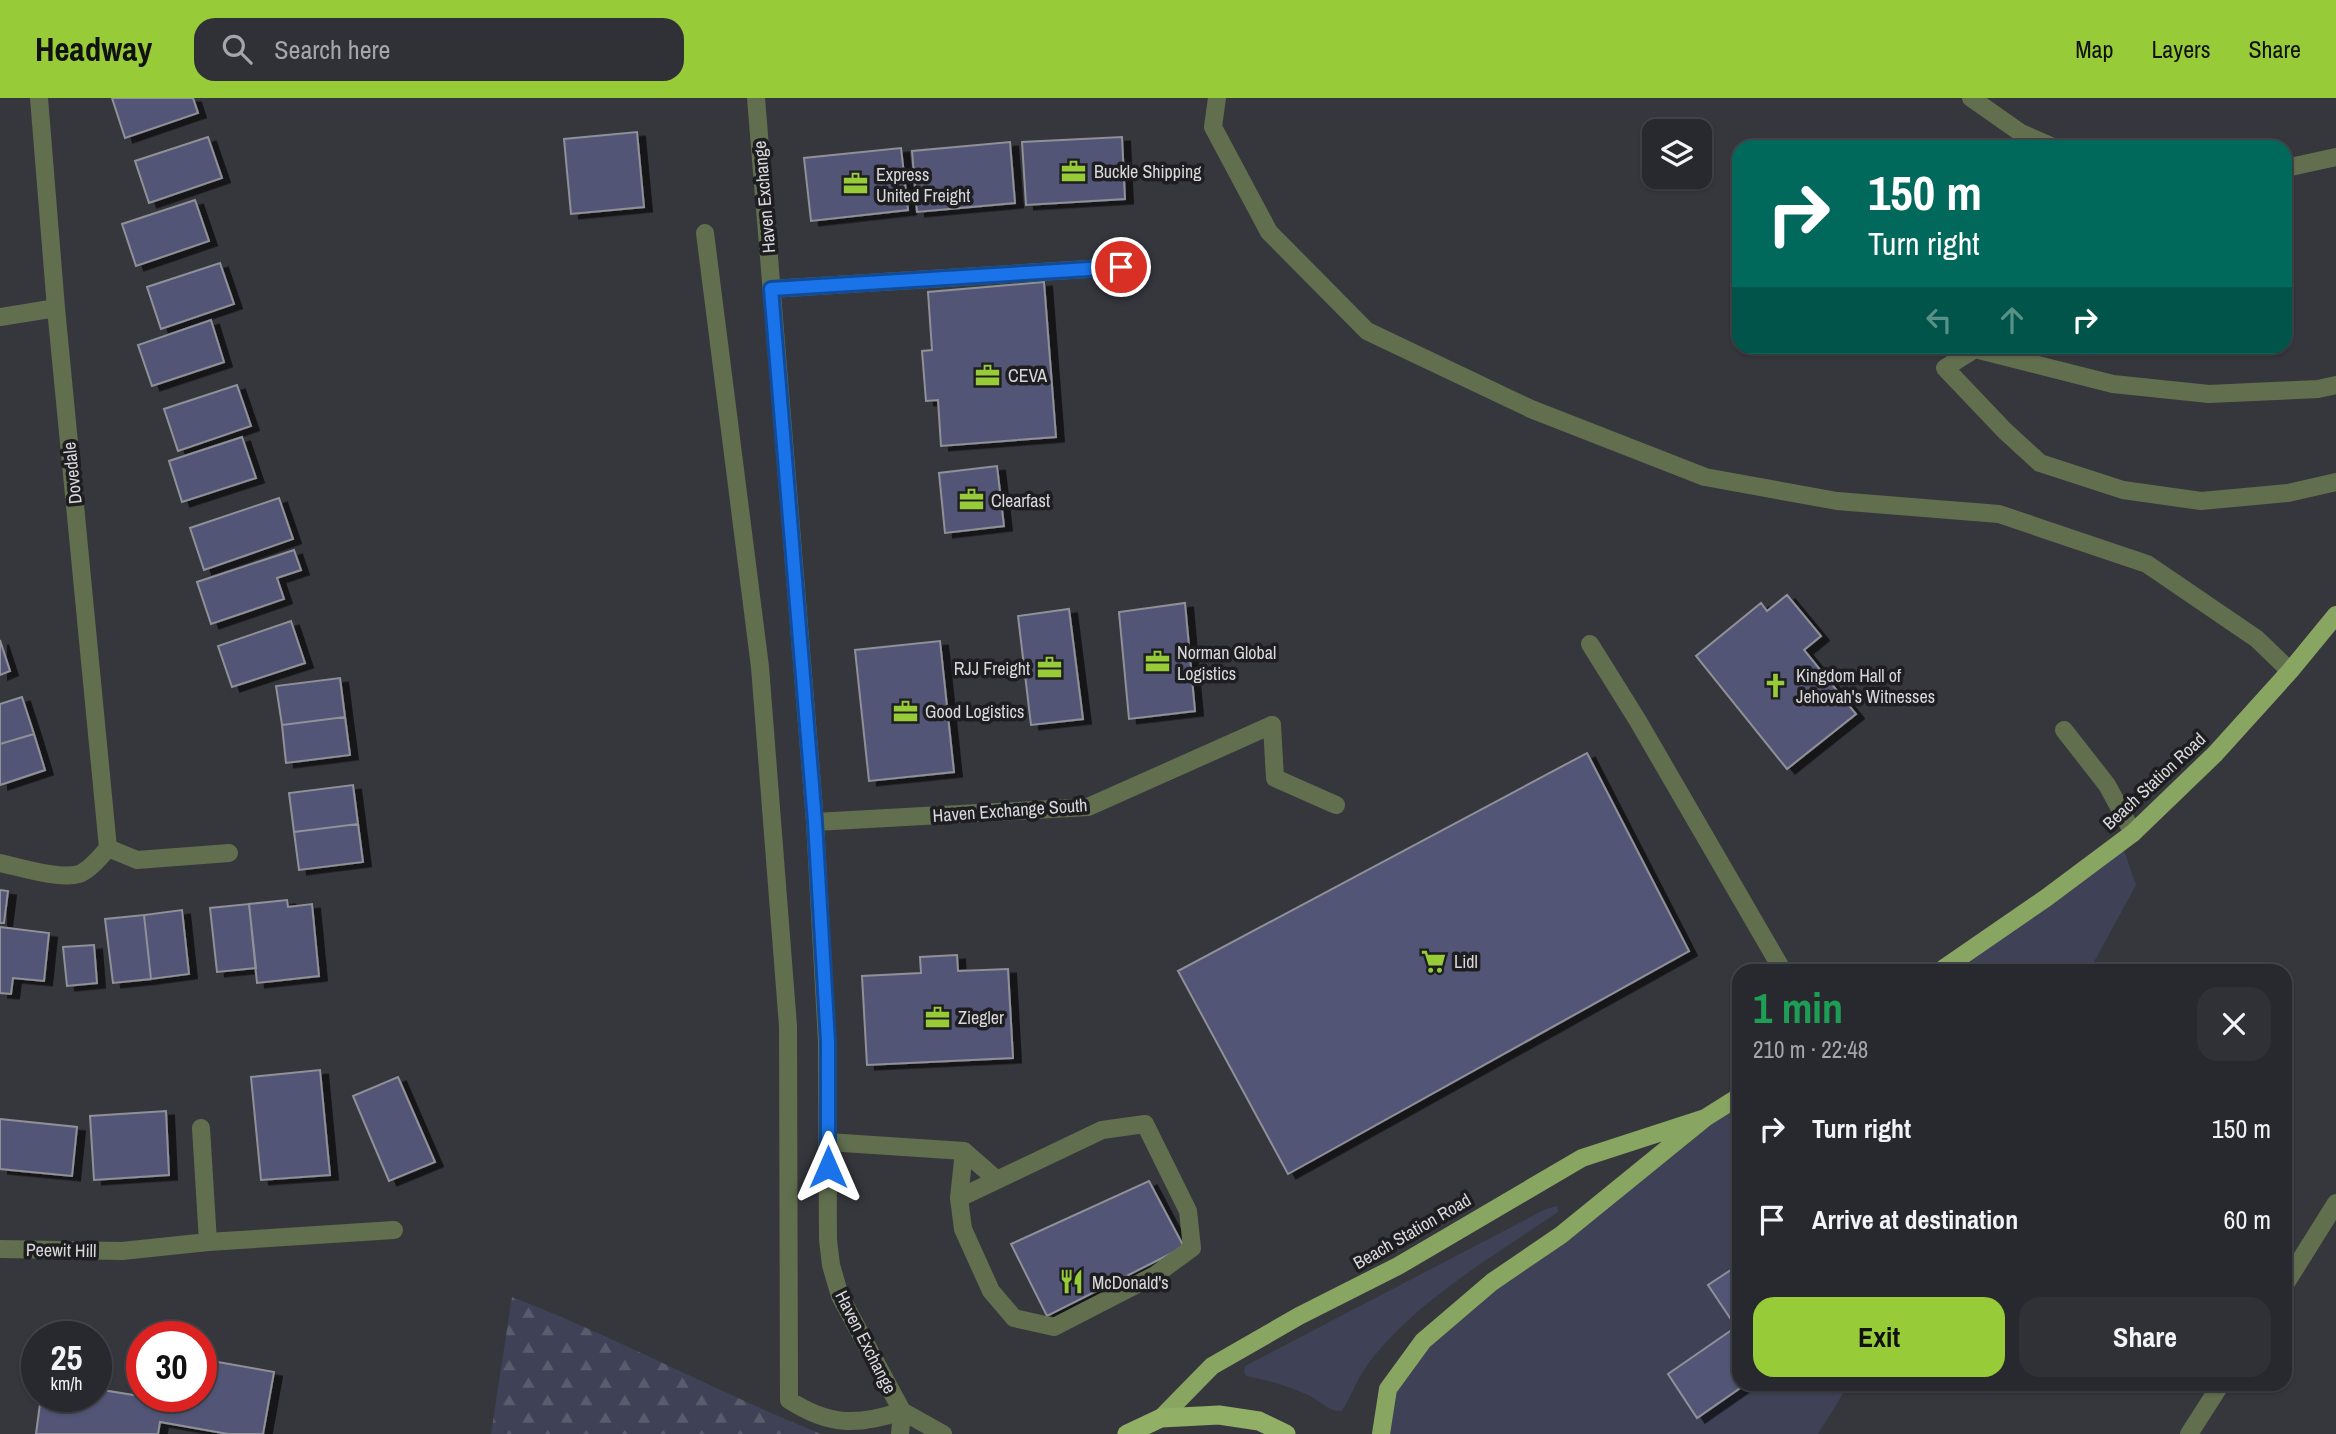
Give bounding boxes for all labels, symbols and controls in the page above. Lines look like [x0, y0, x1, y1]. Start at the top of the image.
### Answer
search box [194, 18, 684, 81]
text: Headway [35, 27, 152, 71]
icon: search [218, 30, 256, 68]
text: Search here [274, 32, 390, 67]
text: Map [2075, 33, 2113, 65]
text: Layers [2151, 33, 2210, 65]
text: Share [2248, 33, 2301, 65]
map controls [1642, 119, 1712, 189]
button: layers [1642, 119, 1712, 189]
street label: Haven Exchange [747, 140, 781, 254]
office icon: Buckle Shipping [1060, 157, 1088, 185]
place label: Buckle Shipping [1094, 159, 1202, 184]
text: 150 m [1868, 159, 1982, 225]
place label: Express United Freight [876, 162, 970, 208]
icon: right [1753, 168, 1844, 259]
office icon: Express United Freight [842, 170, 870, 198]
text: Turn right [1868, 222, 1980, 265]
pin [1091, 237, 1151, 297]
icon: arrive [1102, 248, 1140, 286]
icon: left [1920, 301, 1958, 339]
icon: ahead [1993, 301, 2031, 339]
icon: right [2066, 301, 2104, 339]
office icon: CEVA [974, 361, 1002, 389]
place label: CEVA [1008, 363, 1047, 388]
street label: Dovedale [56, 441, 88, 505]
office icon: Clearfast [957, 486, 985, 514]
place label: Clearfast [991, 488, 1050, 513]
place label: Norman Global Logistics [1177, 640, 1276, 686]
office icon: Norman Global Logistics [1143, 648, 1171, 676]
office icon: RJJ Freight [1036, 654, 1064, 682]
place label: RJJ Freight [954, 656, 1030, 681]
place label: Kingdom Hall of Jehovah's Witnesses [1796, 663, 1935, 709]
church icon: Kingdom Hall of Jehovah's Witnesses [1762, 671, 1790, 699]
office icon: Good Logistics [891, 697, 919, 725]
place label: Good Logistics [925, 699, 1024, 724]
street label: Beach Station Road [2097, 727, 2211, 835]
street label: Haven Exchange South [932, 792, 1088, 828]
supermarket icon: Lidl [1420, 947, 1448, 975]
place label: Lidl [1454, 949, 1478, 974]
text: 1 min [1753, 980, 1843, 1036]
button: close [2197, 987, 2271, 1061]
office icon: Ziegler [924, 1003, 952, 1031]
place label: Ziegler [958, 1005, 1004, 1030]
text: 210 m · 22:48 [1753, 1034, 1868, 1065]
icon: right [1753, 1110, 1791, 1148]
text: Turn right [1812, 1111, 1911, 1146]
text: 150 m [2212, 1111, 2271, 1146]
position arrow [791, 1130, 865, 1204]
street label: Beach Station Road [1349, 1187, 1475, 1275]
icon: arrive [1753, 1201, 1791, 1239]
text: Arrive at destination [1812, 1202, 2018, 1237]
text: 60 m [2224, 1202, 2271, 1237]
street label: Peewit Hill [26, 1237, 96, 1263]
restaurant icon: McDonald's [1058, 1268, 1086, 1296]
place label: McDonald's [1092, 1270, 1169, 1295]
street label: Haven Exchange [829, 1286, 903, 1398]
button: Exit [1753, 1297, 2005, 1377]
button: Share [2019, 1297, 2271, 1377]
speed limit sign: 30 [126, 1321, 217, 1412]
text: 25 [51, 1334, 82, 1381]
text: km/h [51, 1371, 83, 1396]

